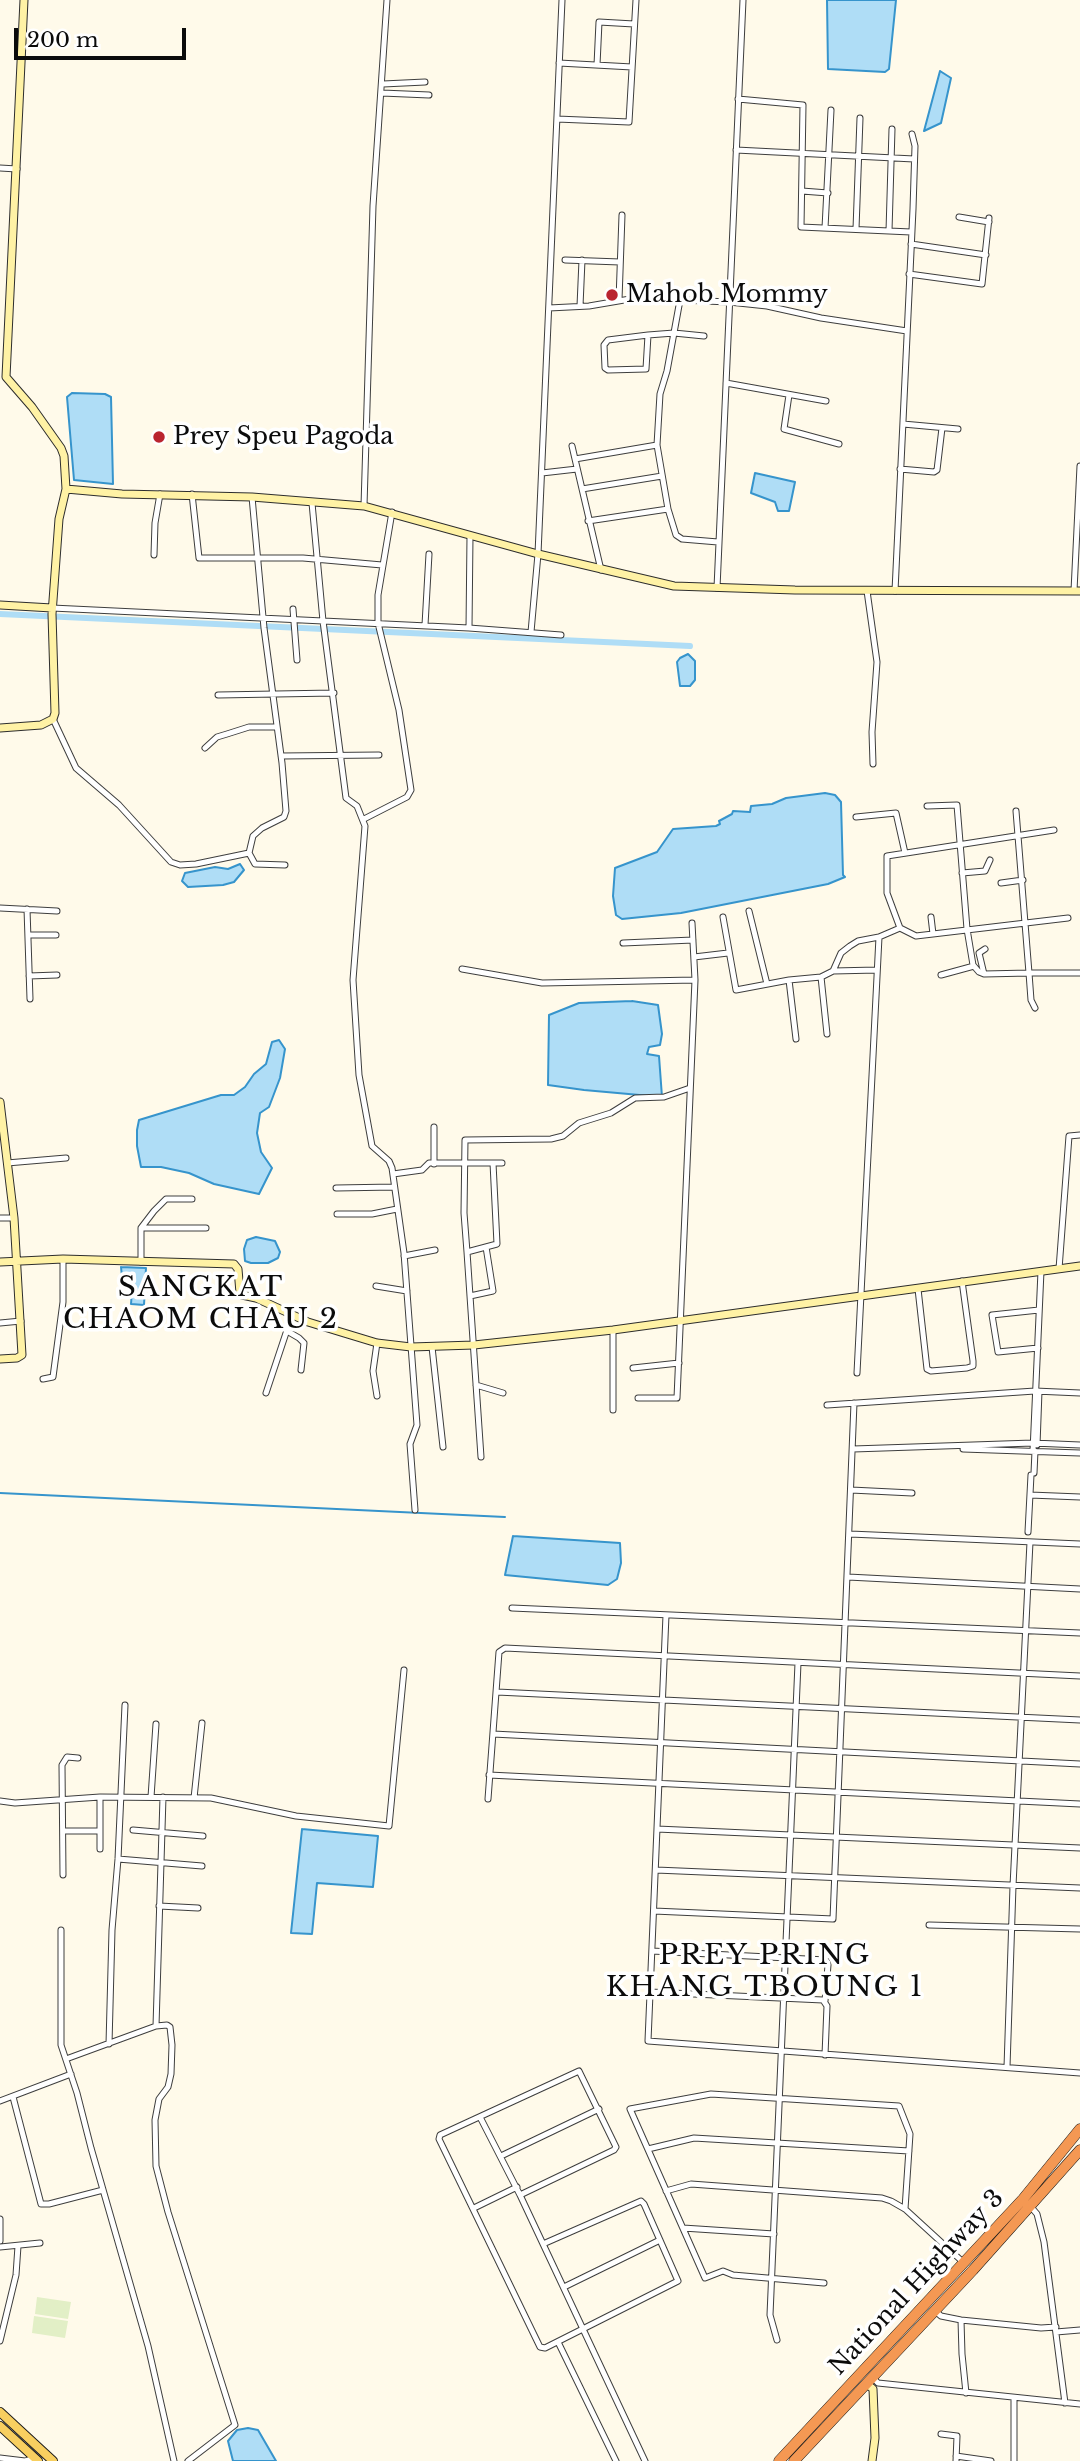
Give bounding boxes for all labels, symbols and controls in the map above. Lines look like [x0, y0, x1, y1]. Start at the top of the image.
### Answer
scale bar [18, 14, 189, 58]
text: 200 m [27, 27, 98, 53]
place label: Mahob Mommy [626, 281, 828, 309]
marker: Mahob Mommy [604, 287, 620, 303]
place label: Prey Speu Pagoda [173, 423, 394, 451]
marker: Prey Speu Pagoda [151, 429, 167, 445]
district label: SANGKAT CHAOM CHAU 2 [64, 1271, 338, 1337]
district label: PREY PRING KHANG TBOUNG 1 [607, 1939, 923, 2005]
street label: National Highway 3 [824, 2185, 1010, 2381]

